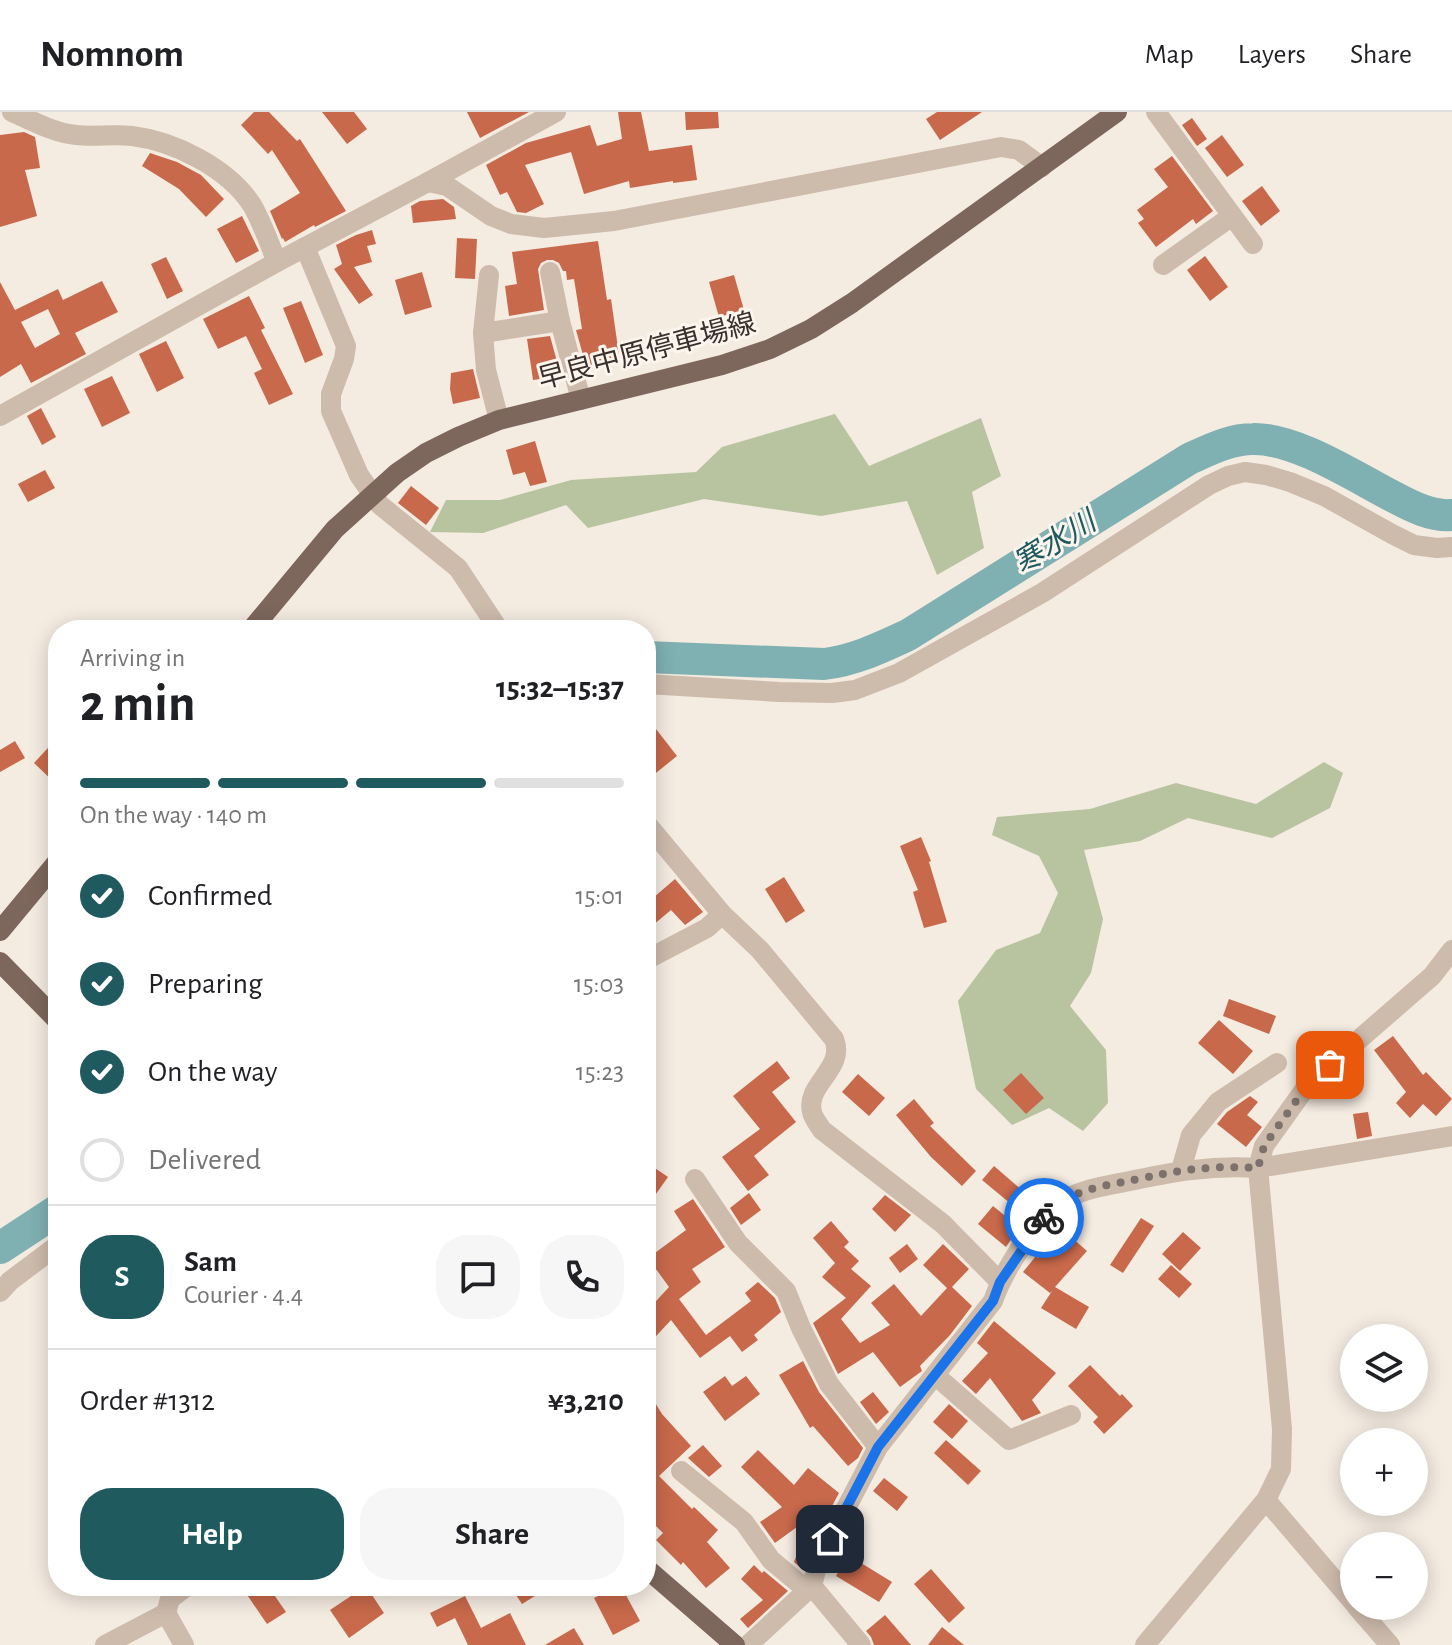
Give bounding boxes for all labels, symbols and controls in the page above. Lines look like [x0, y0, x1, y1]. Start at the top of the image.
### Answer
text: Nomnom [40, 36, 184, 74]
text: Map [1145, 41, 1194, 69]
text: Layers [1238, 41, 1306, 69]
text: Share [1350, 41, 1412, 69]
street label: 早良中原停車場線 [535, 308, 759, 395]
water label: 寒水川 [1008, 503, 1104, 580]
text: Arriving in [80, 645, 185, 671]
text: 15:32–15:37 [496, 673, 624, 703]
text: 2 min [80, 678, 195, 730]
text: On the way · 140 m [80, 802, 267, 828]
icon: check [80, 874, 124, 918]
text: Confirmed [148, 881, 272, 911]
text: 15:01 [576, 883, 624, 909]
icon: check [80, 962, 124, 1006]
text: Preparing [148, 969, 263, 999]
text: 15:03 [574, 971, 624, 997]
pin [1296, 1031, 1364, 1099]
icon: bag [1308, 1043, 1352, 1087]
icon: check [80, 1050, 124, 1094]
text: On the way [148, 1057, 277, 1087]
text: 15:23 [576, 1059, 624, 1085]
text: Delivered [148, 1145, 261, 1175]
courier [1004, 1178, 1084, 1258]
icon: bike [1022, 1196, 1066, 1240]
button: chat [436, 1235, 520, 1319]
button: phone [540, 1235, 624, 1319]
text: Sam [184, 1247, 237, 1277]
text: S [115, 1262, 129, 1292]
text: Courier · 4.4 [184, 1282, 303, 1308]
map controls [1340, 1324, 1428, 1620]
button: layers [1340, 1324, 1428, 1412]
text: Order #1312 [80, 1386, 215, 1416]
text: ¥3,210 [548, 1386, 624, 1416]
button: + [1340, 1428, 1428, 1516]
button: Help [80, 1488, 344, 1580]
button: Share [360, 1488, 624, 1580]
pin [796, 1505, 864, 1573]
icon: home [808, 1517, 852, 1561]
button: − [1340, 1532, 1428, 1620]

